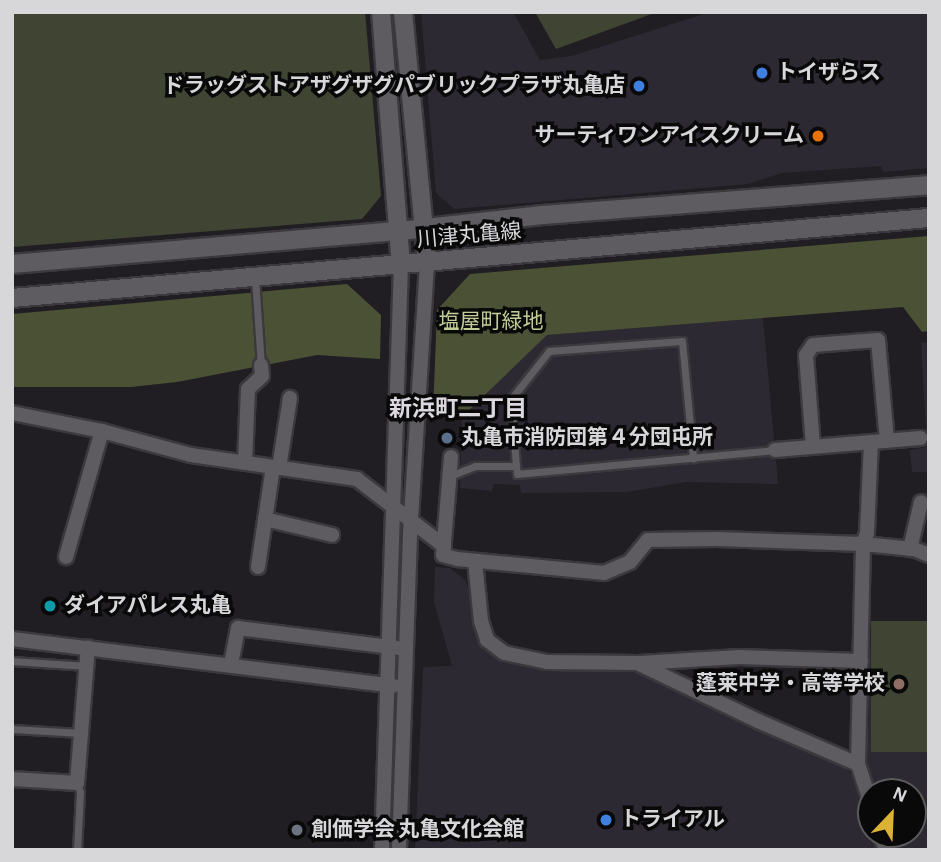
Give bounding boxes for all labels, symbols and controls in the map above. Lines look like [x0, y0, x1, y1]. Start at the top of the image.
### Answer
place label: トイザらス [776, 60, 881, 86]
marker: トイザらス [754, 65, 770, 81]
place label: ドラッグストアザグザグパブリックプラザ丸亀店 [163, 73, 625, 99]
marker: ドラッグストアザグザグパブリックプラザ丸亀店 [631, 78, 647, 94]
place label: サーティワンアイスクリーム [531, 123, 804, 149]
marker: サーティワンアイスクリーム [810, 128, 826, 144]
street label: 川津丸亀線 [416, 219, 522, 253]
park label: 塩屋町緑地 [439, 309, 543, 335]
district label: 新浜町二丁目 [389, 396, 527, 424]
place label: 丸亀市消防団第４分団屯所 [461, 425, 713, 451]
marker: 丸亀市消防団第４分団屯所 [439, 430, 455, 446]
place label: ダイアパレス丸亀 [64, 593, 232, 619]
marker: ダイアパレス丸亀 [42, 598, 58, 614]
place label: 蓬莱中学・高等学校 [696, 671, 885, 697]
marker: 蓬莱中学・高等学校 [891, 676, 907, 692]
north arrow [857, 778, 927, 848]
text: N [890, 784, 909, 806]
place label: トライアル [620, 807, 725, 833]
marker: トライアル [598, 812, 614, 828]
place label: 創価学会 丸亀文化会館 [311, 817, 524, 843]
marker: 創価学会 丸亀文化会館 [289, 822, 305, 838]

